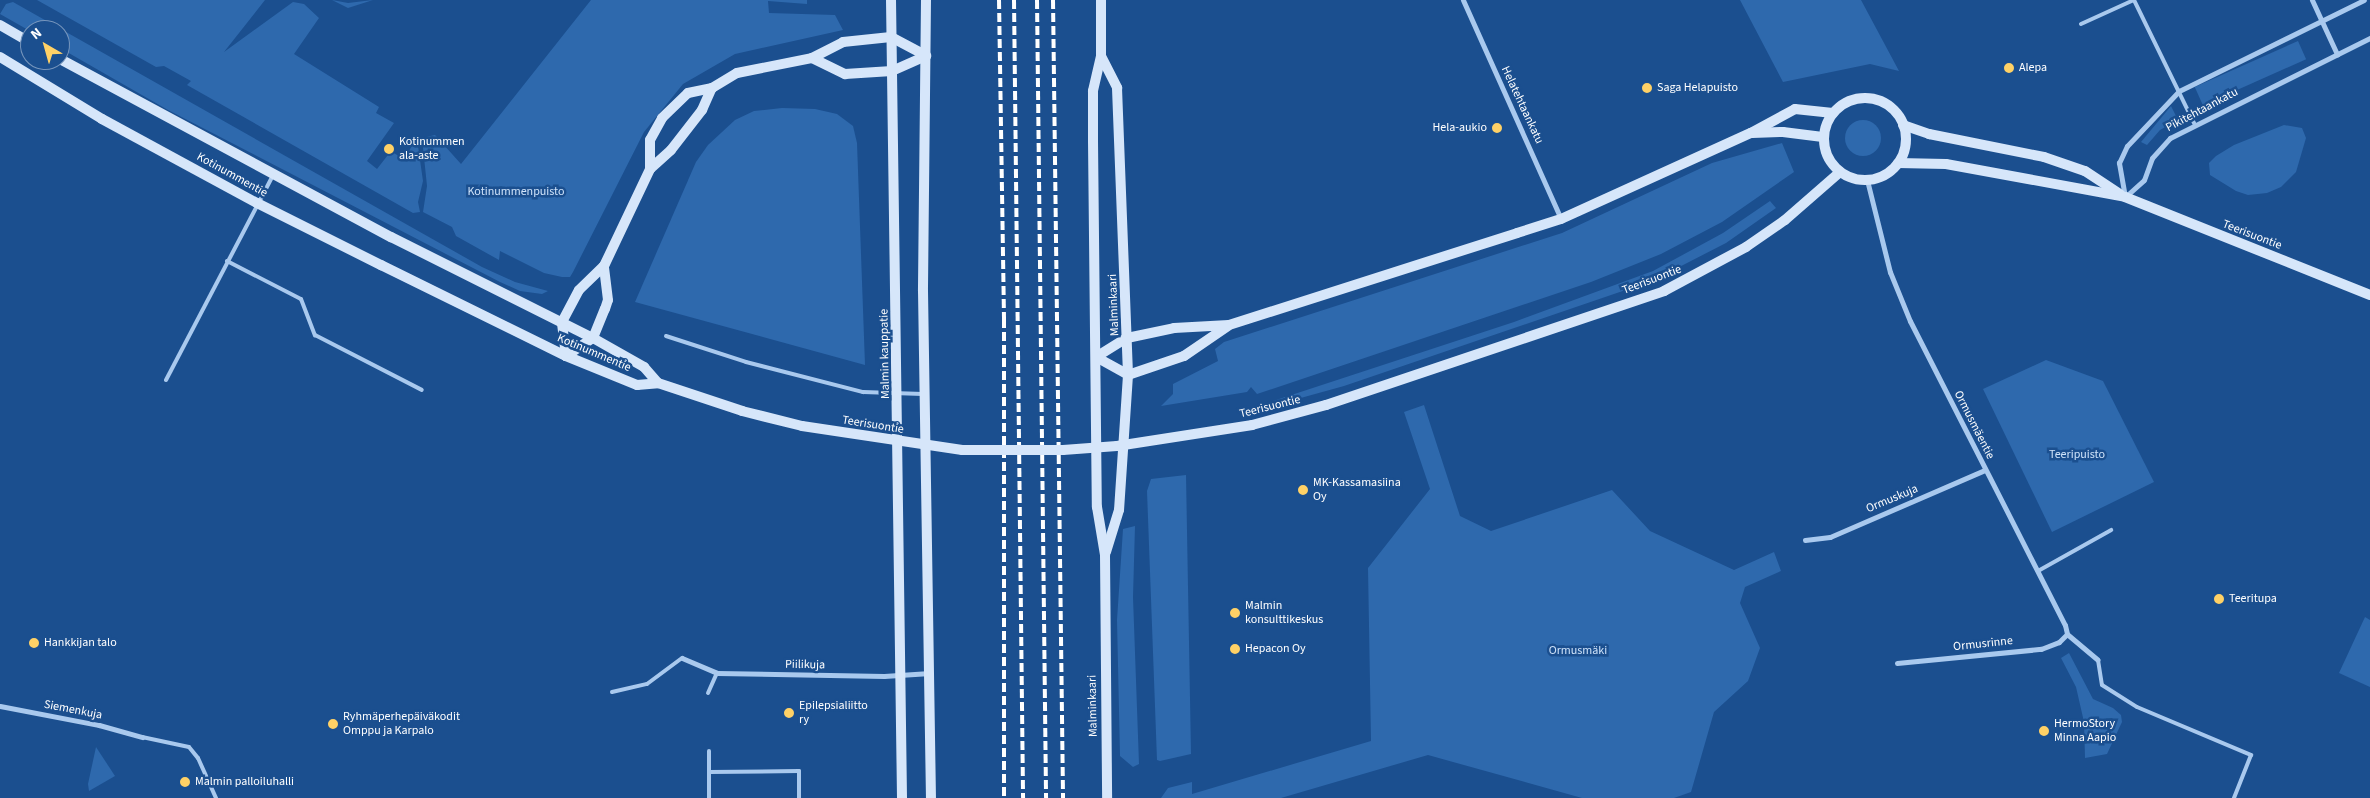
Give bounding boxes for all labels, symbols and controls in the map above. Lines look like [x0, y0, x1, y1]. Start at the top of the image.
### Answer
north arrow [20, 20, 70, 70]
text: N [27, 23, 46, 45]
place label: Alepa [2019, 61, 2047, 75]
marker: Alepa [2003, 62, 2015, 74]
street label: Helatehtaankatu [1498, 64, 1546, 146]
place label: Saga Helapuisto [1657, 81, 1738, 95]
marker: Saga Helapuisto [1641, 82, 1653, 94]
street label: Pikitehtaankatu [2163, 85, 2241, 135]
place label: Hela-aukio [1432, 121, 1487, 135]
marker: Hela-aukio [1491, 122, 1503, 134]
place label: Kotinummen ala-aste [399, 135, 465, 163]
marker: Kotinummen ala-aste [383, 143, 395, 155]
street label: Kotinummentie [194, 150, 270, 200]
park label: Kotinummenpuisto [468, 185, 564, 199]
street label: Teerisuontie [2220, 217, 2284, 253]
street label: Teerisuontie [1620, 262, 1684, 298]
street label: Malminkaari [1106, 274, 1122, 336]
street label: Malmin kauppatie [877, 309, 893, 399]
street label: Kotinummentie [555, 331, 633, 375]
street label: Ormusmäentie [1951, 388, 1997, 462]
street label: Teerisuontie [1238, 392, 1302, 422]
street label: Teerisuontie [841, 413, 905, 437]
park label: Teeripuisto [2049, 448, 2105, 462]
place label: MK-Kassamasiina Oy [1313, 476, 1401, 504]
street label: Ormuskuja [1864, 482, 1920, 516]
marker: MK-Kassamasiina Oy [1297, 484, 1309, 496]
place label: Teeritupa [2229, 592, 2277, 606]
marker: Teeritupa [2213, 593, 2225, 605]
place label: Malmin konsulttikeskus [1245, 599, 1323, 627]
marker: Malmin konsulttikeskus [1229, 607, 1241, 619]
street label: Ormusrinne [1952, 634, 2014, 654]
place label: Hankkijan talo [44, 636, 117, 650]
marker: Hankkijan talo [28, 637, 40, 649]
place label: Hepacon Oy [1245, 642, 1306, 656]
marker: Hepacon Oy [1229, 643, 1241, 655]
park label: Ormusmäki [1549, 644, 1607, 658]
street label: Piilikuja [785, 657, 825, 673]
street label: Malminkaari [1085, 675, 1101, 737]
street label: Siemenkuja [43, 697, 103, 723]
place label: Epilepsialiitto ry [799, 699, 868, 727]
marker: Epilepsialiitto ry [783, 707, 795, 719]
place label: Ryhmäperhepäiväkodit Omppu ja Karpalo [343, 710, 460, 738]
place label: HermoStory Minna Aapio [2054, 717, 2116, 745]
marker: Ryhmäperhepäiväkodit Omppu ja Karpalo [327, 718, 339, 730]
marker: HermoStory Minna Aapio [2038, 725, 2050, 737]
place label: Malmin palloiluhalli [195, 775, 294, 789]
marker: Malmin palloiluhalli [179, 776, 191, 788]

